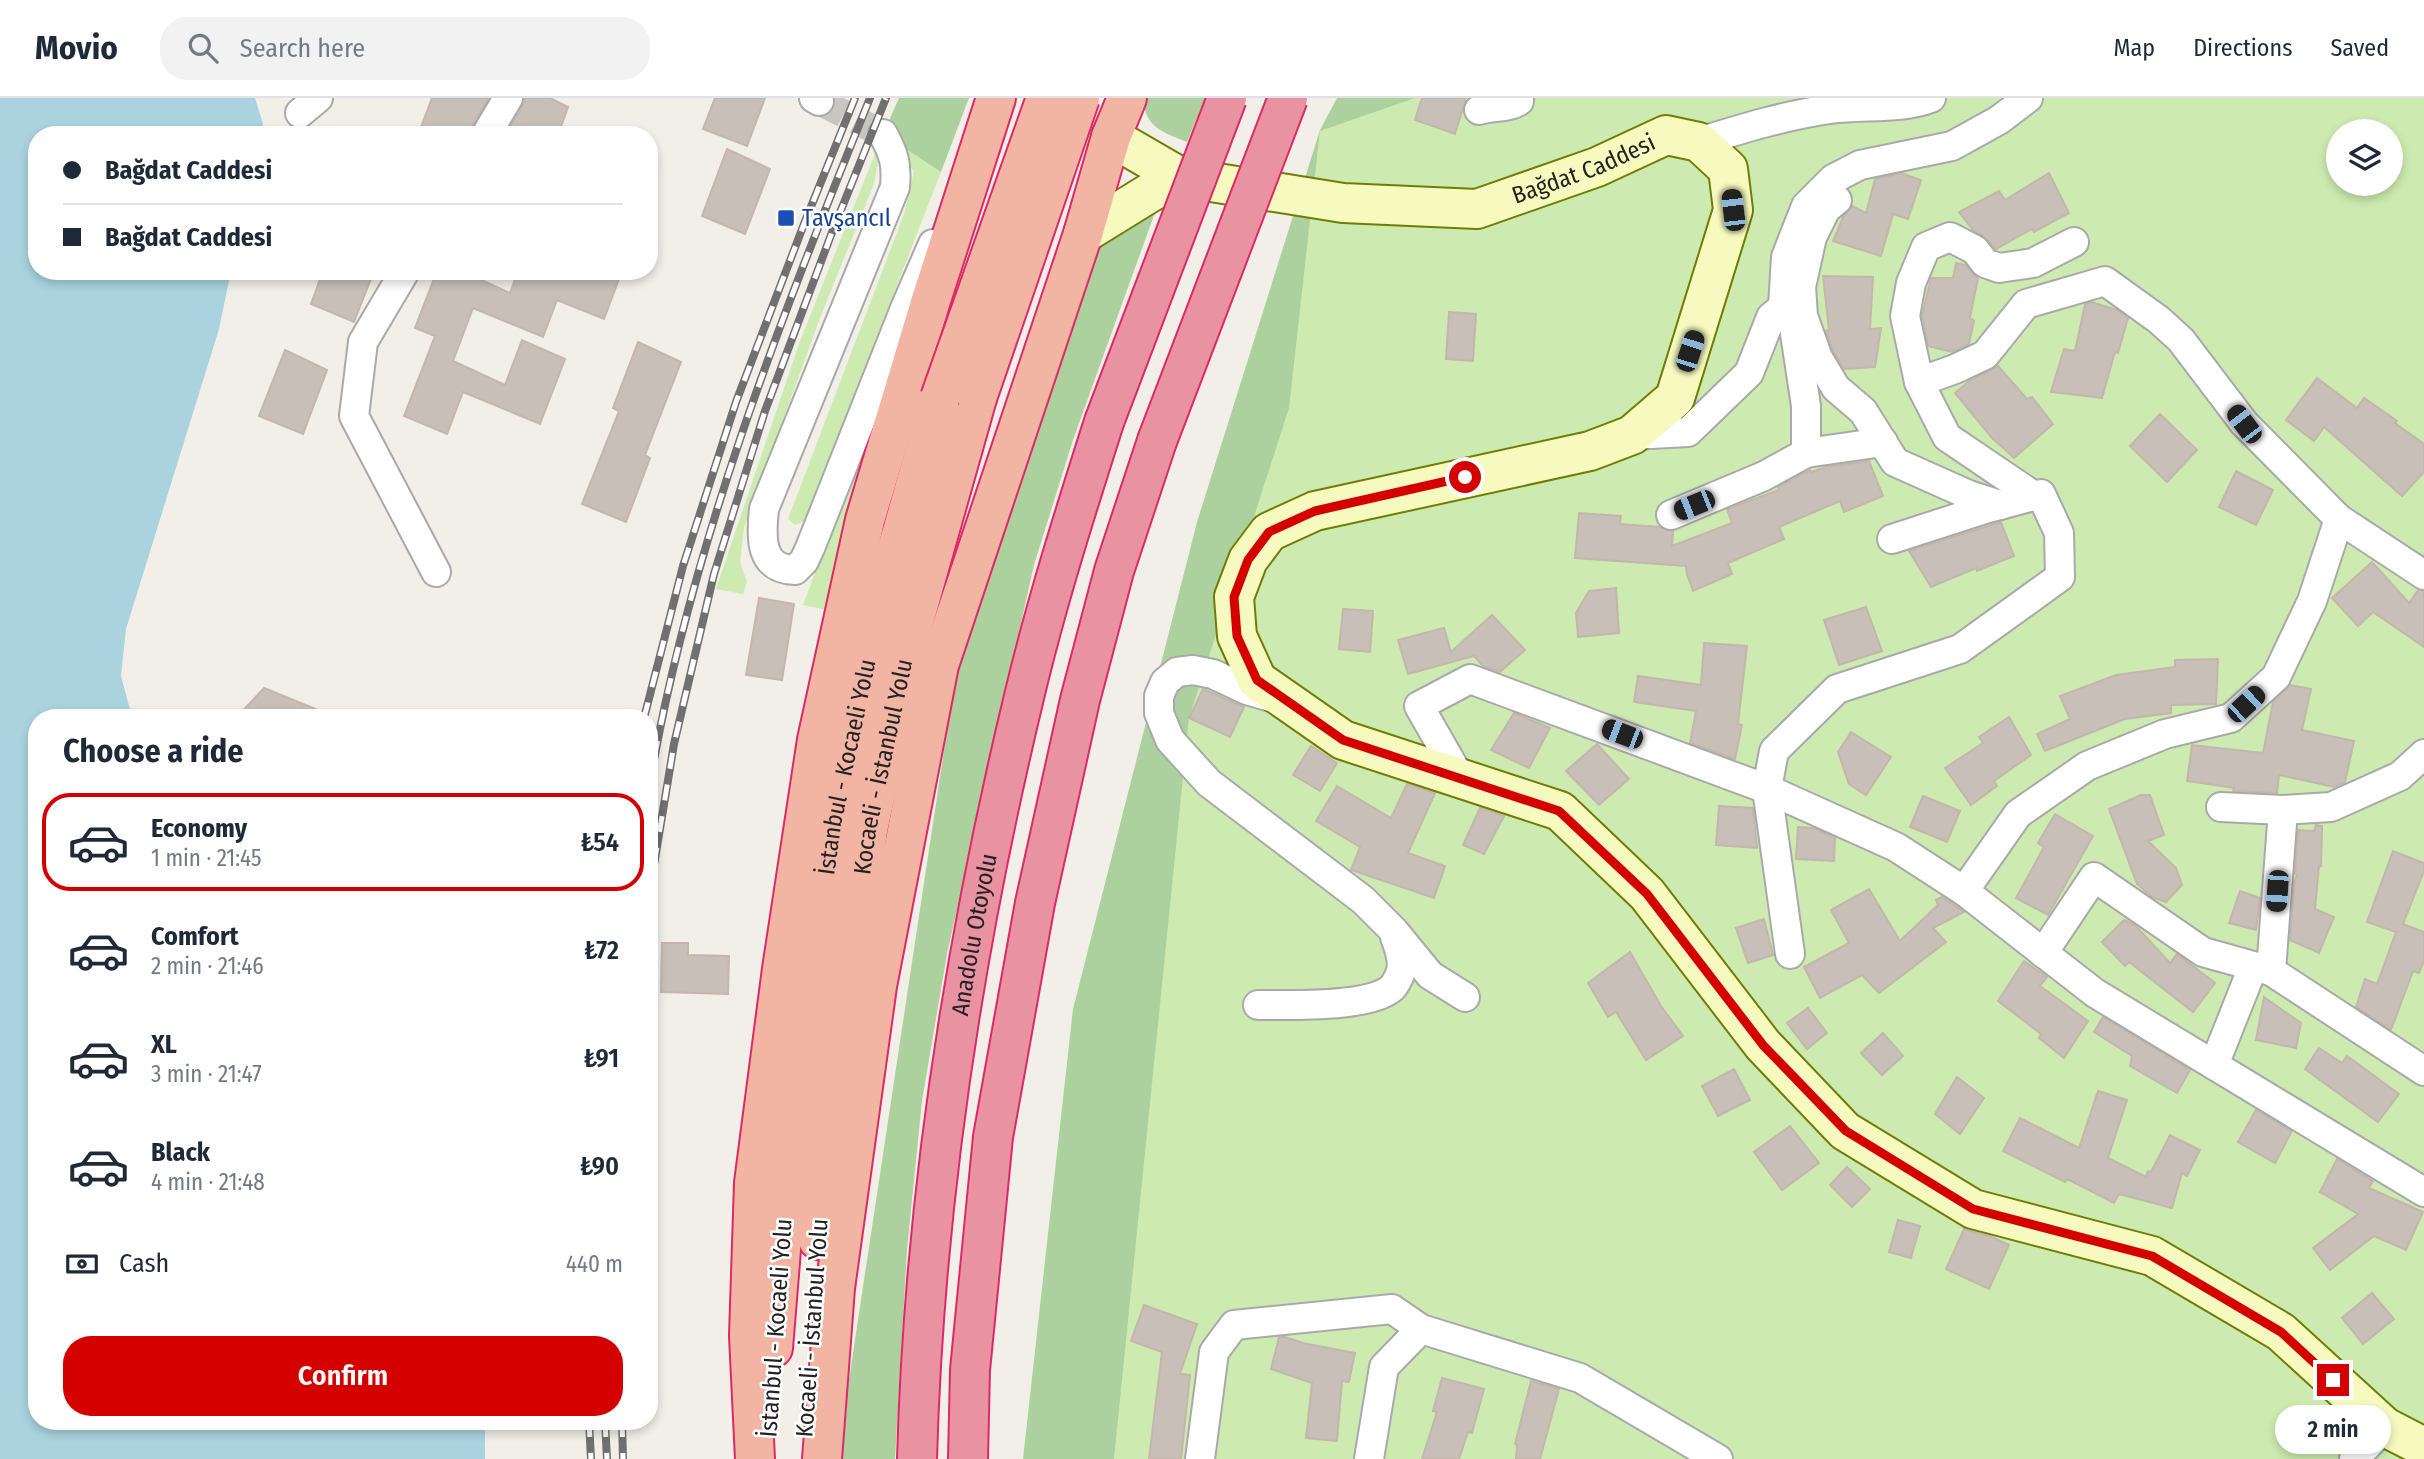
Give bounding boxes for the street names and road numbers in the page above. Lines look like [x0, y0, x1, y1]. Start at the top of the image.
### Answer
street label: Bağdat Caddesi [1508, 128, 1659, 210]
street label: Kocaeli - İstanbul Yolu [848, 656, 918, 876]
street label: İstanbul - Kocaeli Yolu [812, 657, 881, 877]
street label: Anadolu Otoyolu [946, 851, 1003, 1018]
street label: İstanbul - Kocaeli Yolu [754, 1218, 798, 1438]
street label: Kocaeli - İstanbul Yolu [790, 1218, 834, 1438]

